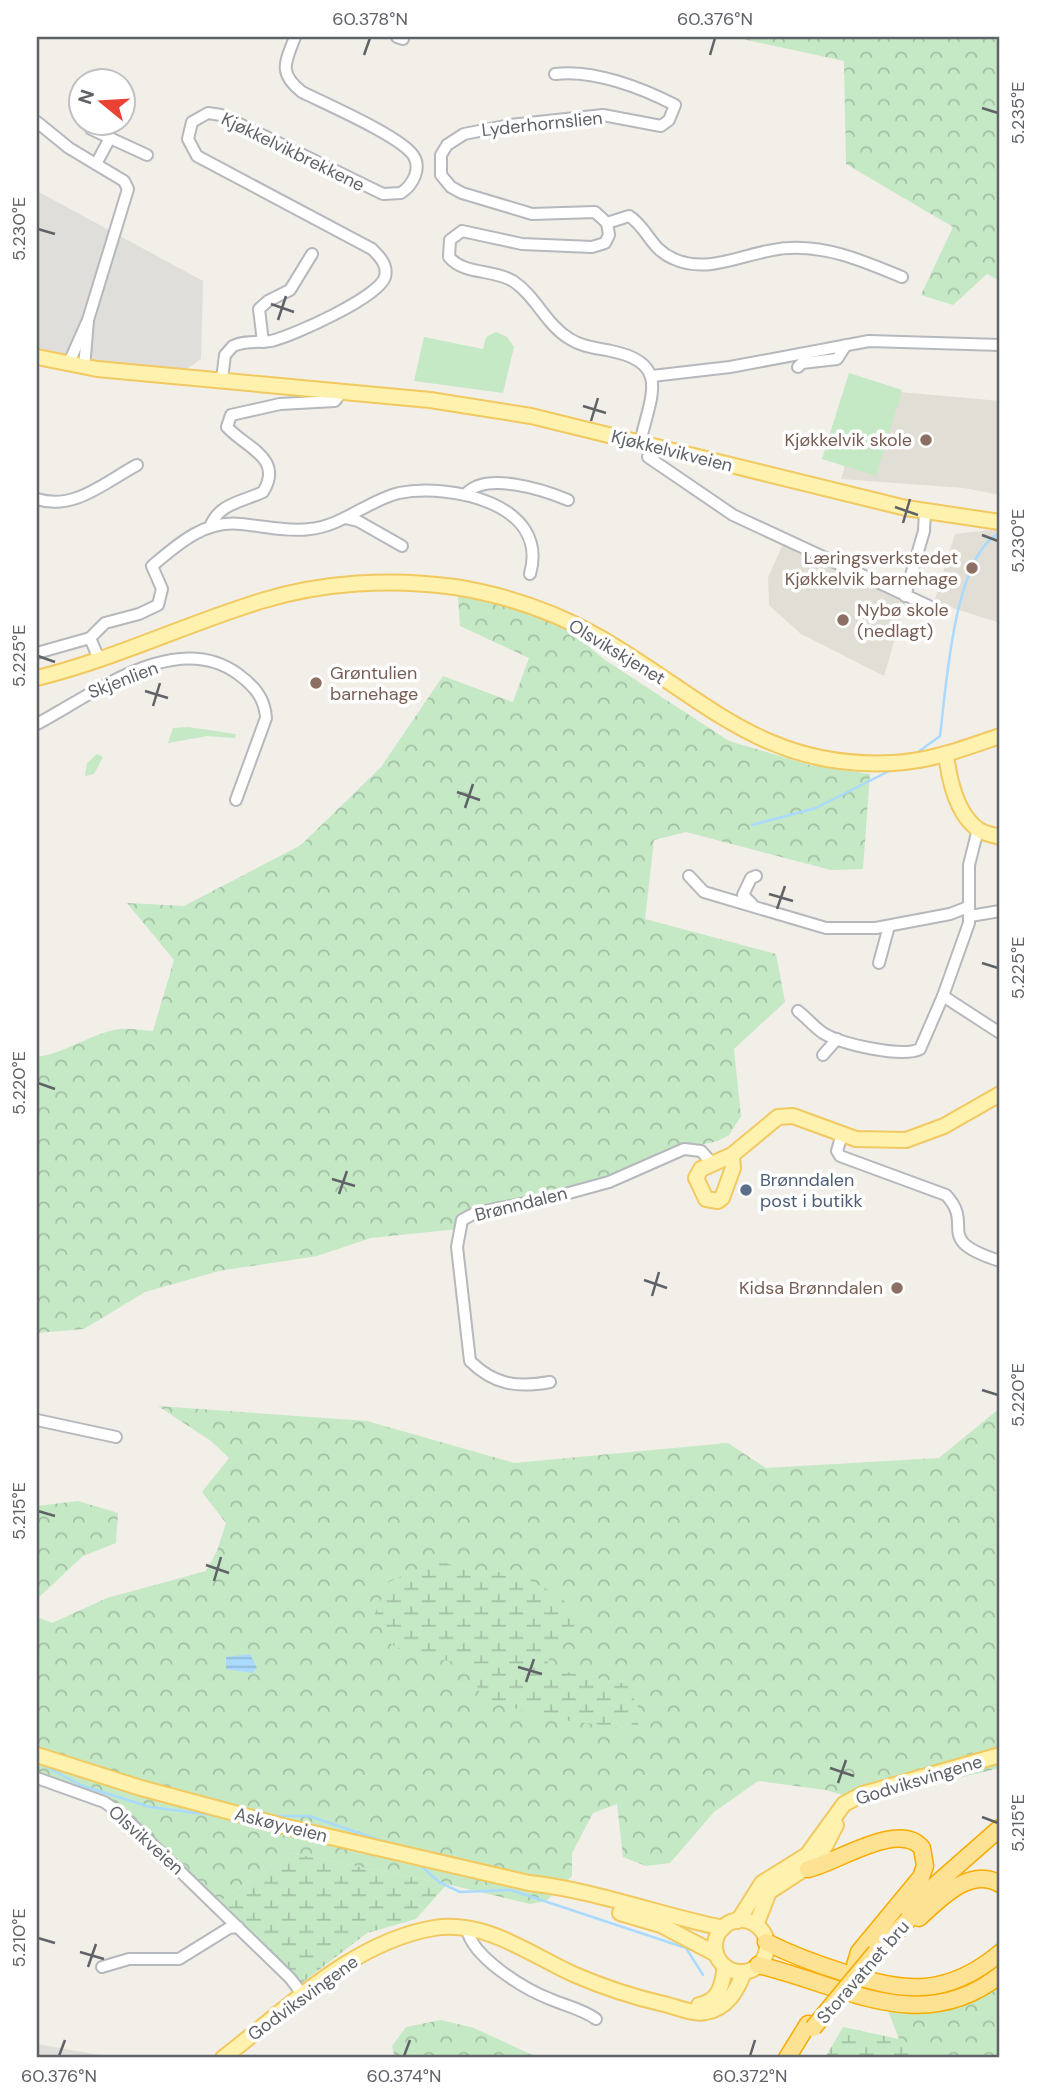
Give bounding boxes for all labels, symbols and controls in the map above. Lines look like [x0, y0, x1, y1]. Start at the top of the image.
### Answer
text: 60.378°N [332, 7, 408, 31]
text: 60.376°N [677, 7, 753, 31]
north arrow [66, 66, 136, 136]
text: 5.235°E [1006, 82, 1030, 144]
text: N [72, 86, 100, 107]
street label: Lyderhornslien [480, 106, 604, 142]
street label: Kjøkkelvikbrekkene [217, 107, 369, 197]
text: 5.230°E [7, 197, 31, 261]
street label: Kjøkkelvikveien [609, 424, 735, 478]
place label: Kjøkkelvik skole [785, 428, 912, 452]
marker: Kjøkkelvik skole [918, 432, 934, 448]
text: 5.230°E [1006, 509, 1030, 573]
place label: Læringsverkstedet Kjøkkelvik barnehage [785, 546, 958, 591]
marker: Læringsverkstedet Kjøkkelvik barnehage [964, 560, 980, 576]
place label: Nybø skole (nedlagt) [857, 598, 949, 643]
marker: Nybø skole (nedlagt) [835, 612, 851, 628]
street label: Olsvikskjenet [564, 614, 670, 690]
text: 5.225°E [7, 625, 31, 687]
street label: Skjenlien [84, 656, 162, 704]
place label: Grøntulien barnehage [330, 661, 418, 706]
marker: Grøntulien barnehage [308, 675, 324, 691]
text: 5.225°E [1006, 937, 1030, 999]
text: 5.220°E [7, 1051, 31, 1115]
place label: Brønndalen post i butikk [760, 1168, 863, 1213]
street label: Brønndalen [472, 1181, 570, 1227]
marker: Brønndalen post i butikk [738, 1182, 754, 1198]
place label: Kidsa Brønndalen [739, 1276, 883, 1300]
marker: Kidsa Brønndalen [889, 1280, 905, 1296]
text: 5.220°E [1006, 1363, 1030, 1427]
text: 5.215°E [7, 1482, 31, 1540]
street label: Godviksvingene [853, 1749, 985, 1811]
text: 5.215°E [1006, 1794, 1030, 1852]
street label: Olsvikveien [103, 1800, 189, 1880]
street label: Askøyveien [232, 1802, 330, 1848]
text: 5.210°E [7, 1908, 31, 1968]
street label: Storavatnet bru [811, 1915, 915, 2029]
street label: Godviksvingene [243, 1950, 363, 2046]
text: 60.376°N [21, 2064, 97, 2088]
text: 60.374°N [367, 2064, 441, 2088]
text: 60.372°N [713, 2064, 787, 2088]

